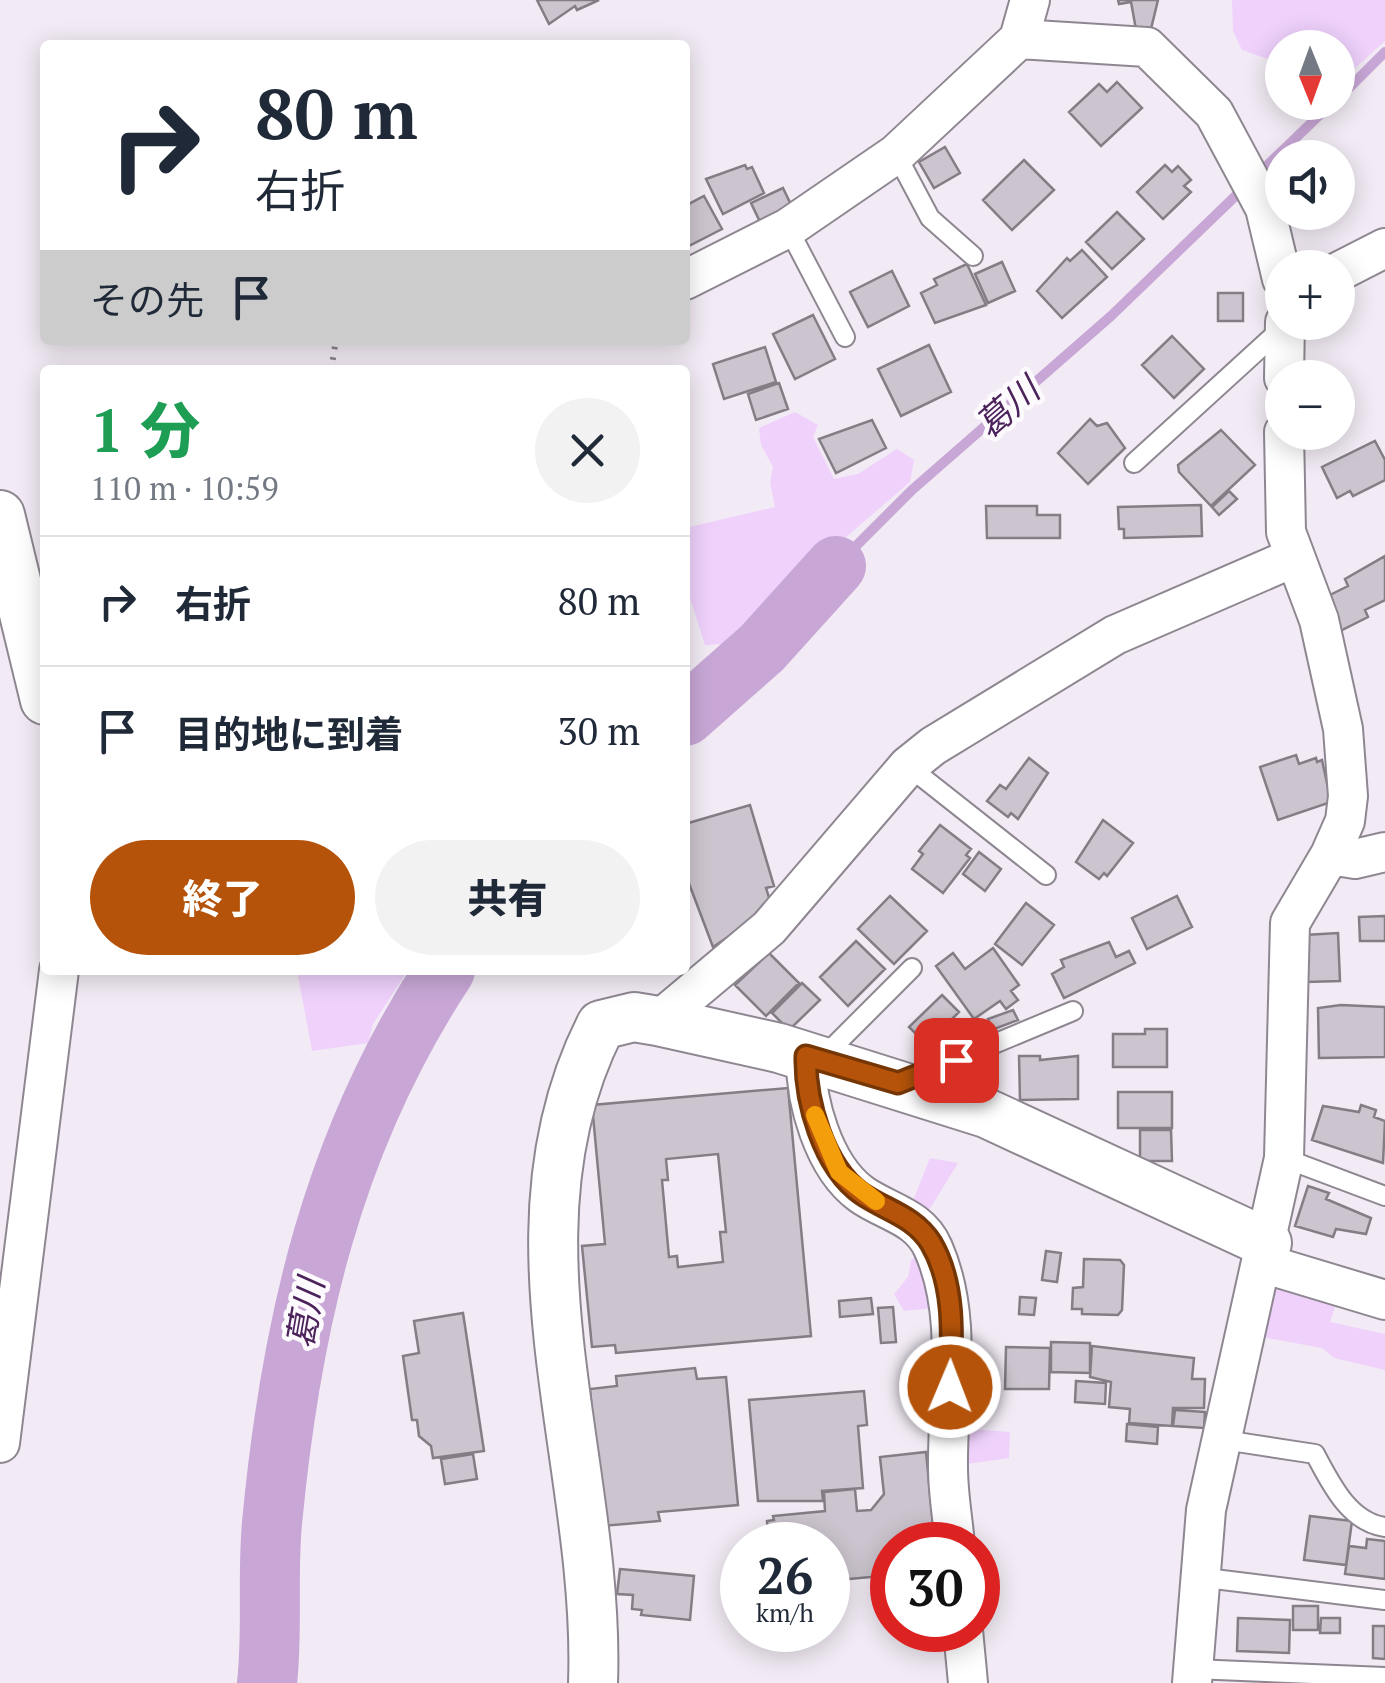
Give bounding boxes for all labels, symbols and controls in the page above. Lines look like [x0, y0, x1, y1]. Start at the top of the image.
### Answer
north arrow [1265, 30, 1355, 120]
map controls [1265, 30, 1355, 450]
text: 80 m [255, 66, 418, 159]
icon: right [90, 80, 220, 210]
button: sound [1265, 140, 1355, 230]
text: 右折 [255, 160, 345, 220]
button: + [1265, 250, 1355, 340]
icon: arrive [224, 270, 279, 325]
text: その先 [90, 275, 204, 325]
button: − [1265, 360, 1355, 450]
water label: 葛川 [965, 364, 1052, 447]
text: 1 分 [90, 390, 200, 469]
button: close [535, 398, 640, 503]
text: 110 m · 10:59 [90, 467, 278, 509]
icon: right [90, 574, 145, 629]
text: 80 m [557, 576, 640, 626]
text: 右折 [175, 579, 251, 629]
icon: arrive [90, 704, 145, 759]
text: 30 m [557, 706, 640, 756]
text: 目的地に到着 [175, 709, 403, 759]
button: 終了 [90, 840, 355, 955]
button: 共有 [375, 840, 640, 955]
pin [914, 1018, 999, 1103]
icon: arrive [929, 1033, 984, 1088]
water label: 葛川 [276, 1271, 334, 1351]
position arrow [898, 1335, 1002, 1439]
speed limit sign: 30 [870, 1522, 1000, 1652]
text: 26 [757, 1542, 813, 1608]
text: km/h [756, 1596, 814, 1629]

